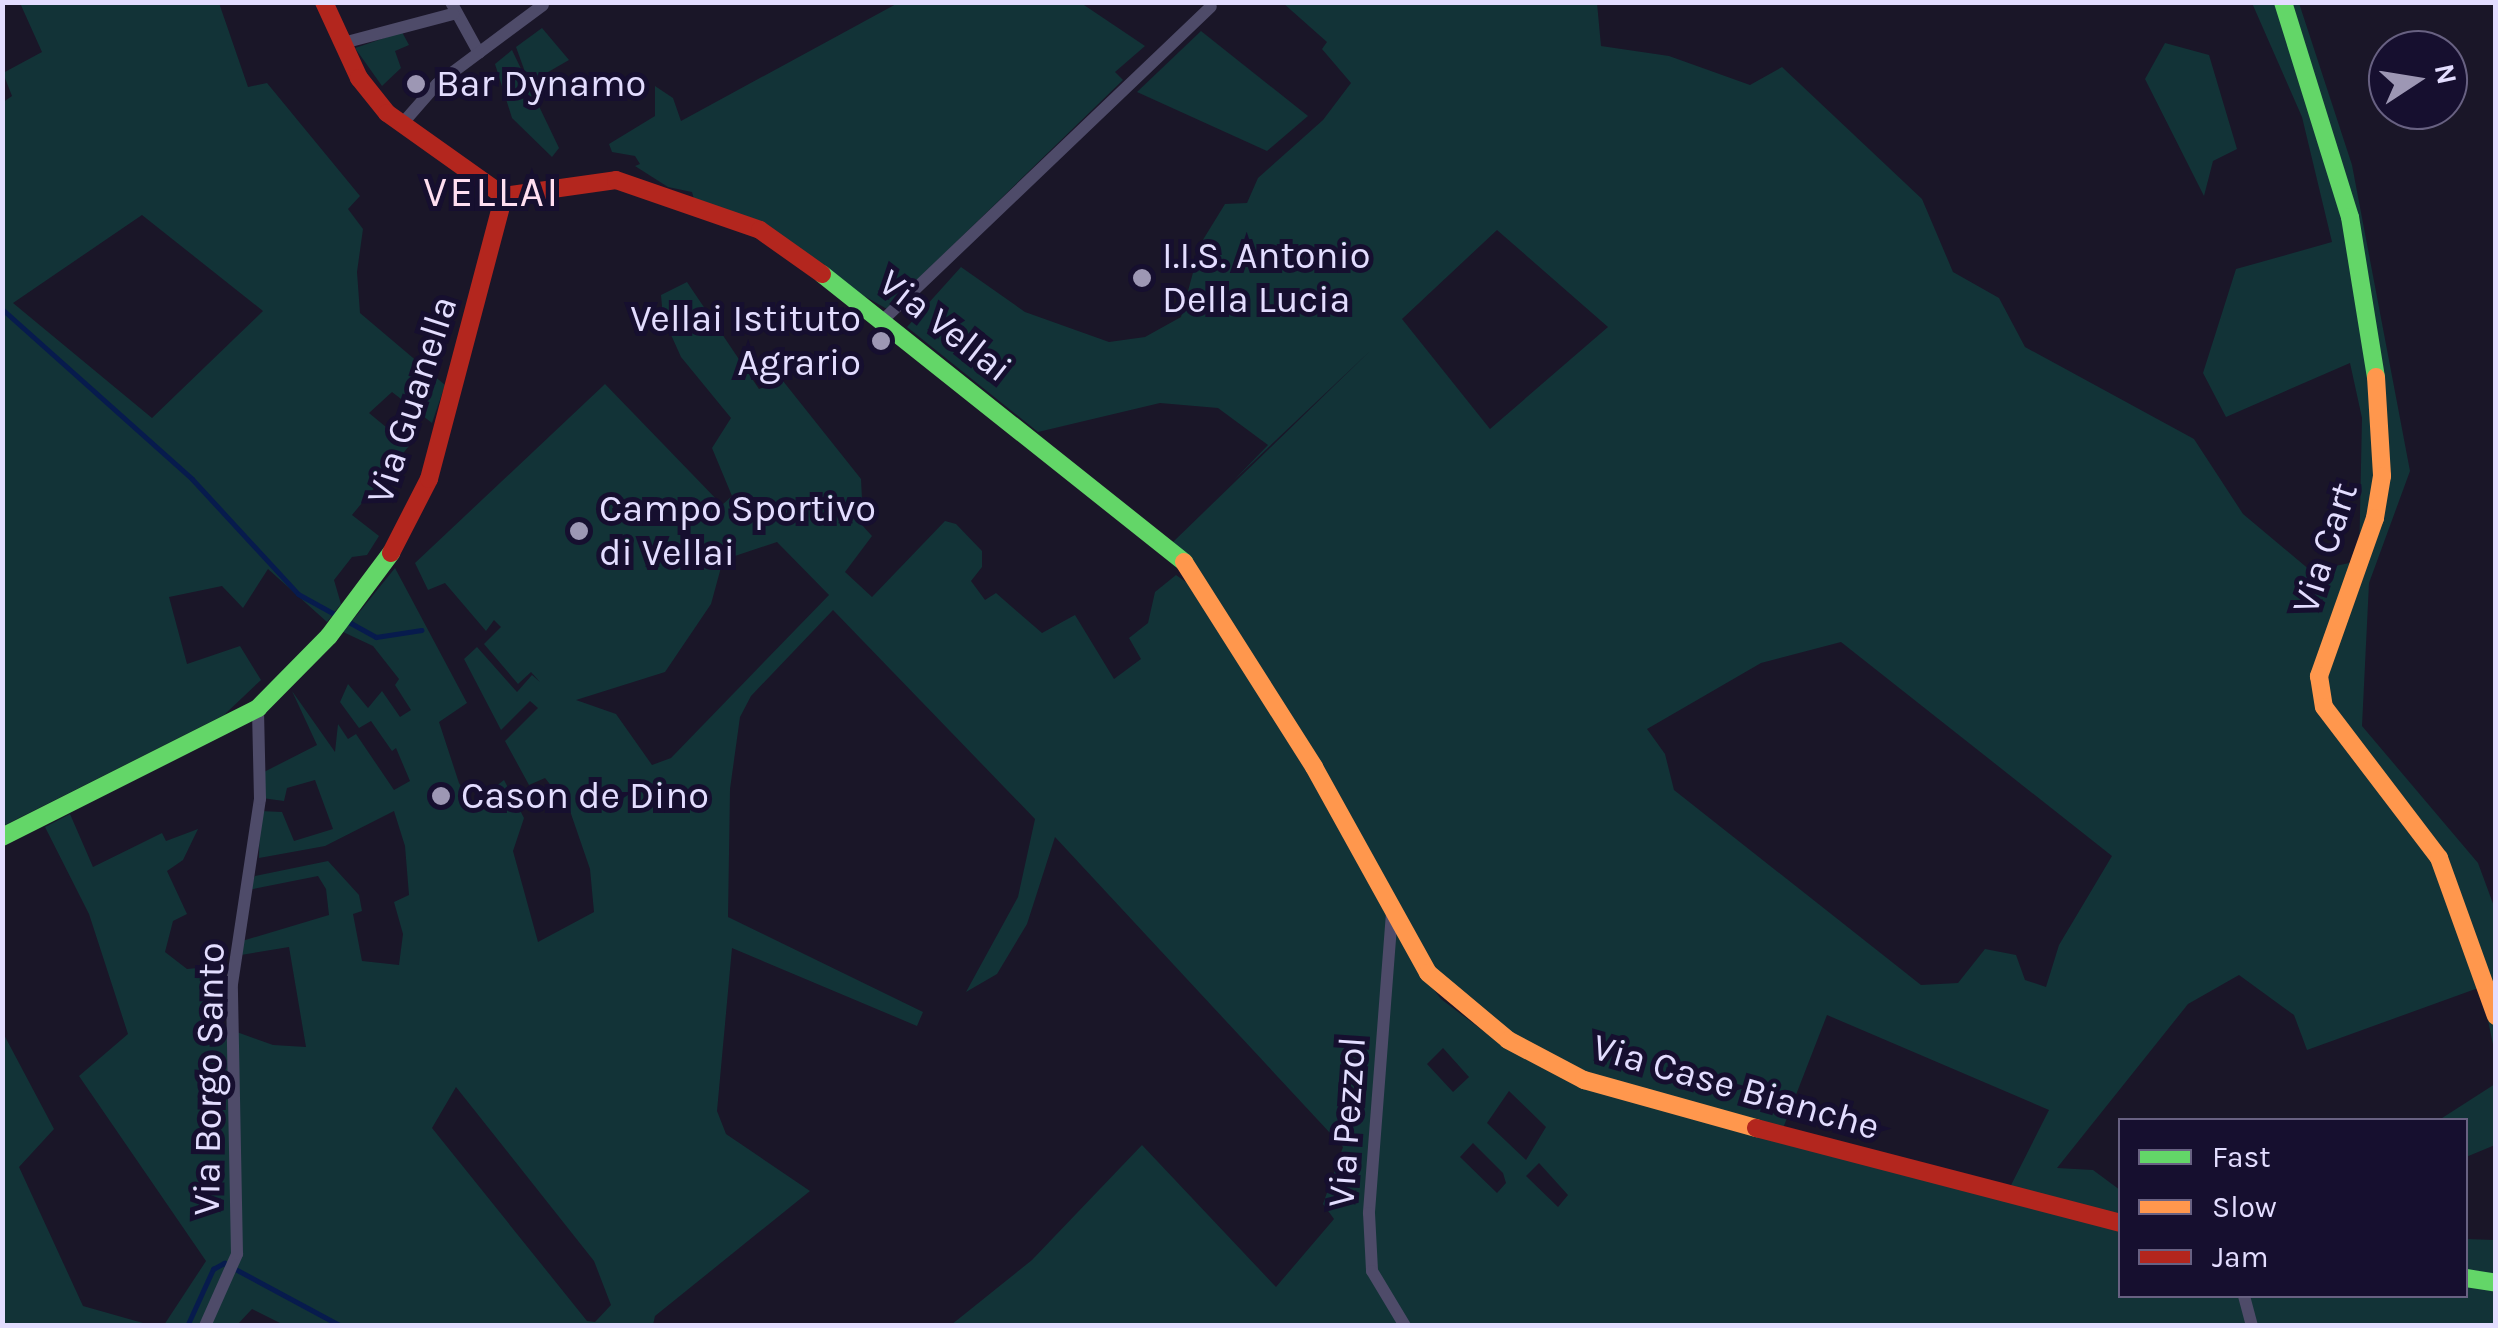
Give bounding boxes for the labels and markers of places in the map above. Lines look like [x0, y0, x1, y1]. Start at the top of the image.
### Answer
place label: Bar Dynamo [436, 61, 646, 107]
marker: Bar Dynamo [405, 73, 427, 95]
place label: I.I.S. Antonio Della Lucia [1162, 233, 1370, 322]
marker: I.I.S. Antonio Della Lucia [1131, 267, 1153, 289]
place label: Vellai Istituto Agrario [630, 296, 861, 386]
marker: Vellai Istituto Agrario [870, 330, 892, 352]
place label: Campo Sportivo di Vellai [599, 486, 876, 576]
marker: Campo Sportivo di Vellai [568, 520, 590, 542]
place label: Cason de Dino [461, 773, 709, 819]
marker: Cason de Dino [430, 785, 452, 807]

